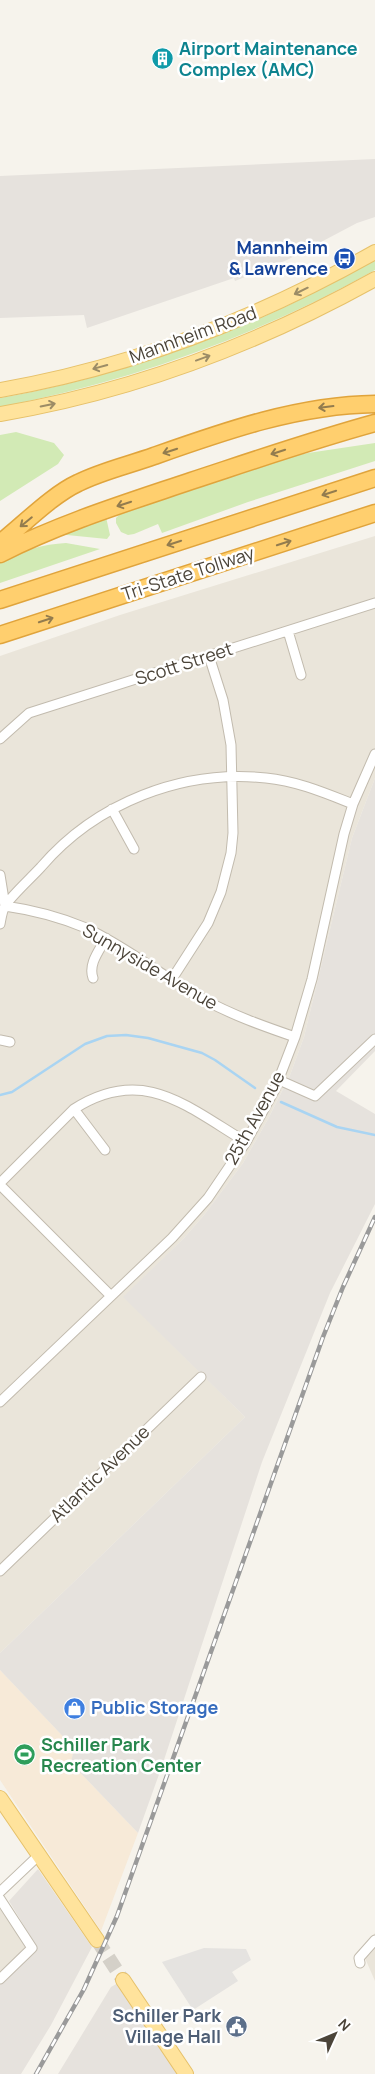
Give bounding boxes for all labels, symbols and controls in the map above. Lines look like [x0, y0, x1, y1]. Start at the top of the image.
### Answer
place label: Airport Maintenance Complex (AMC) [179, 36, 358, 81]
building icon: Airport Maintenance Complex (AMC) [151, 47, 175, 71]
place label: Mannheim & Lawrence [229, 235, 328, 280]
bus stop icon: Mannheim & Lawrence [332, 246, 356, 270]
one-way arrow [294, 287, 309, 297]
street label: Mannheim Road [126, 300, 259, 368]
one-way arrow [195, 353, 210, 362]
one-way arrow [93, 363, 109, 372]
one-way arrow [39, 400, 55, 409]
one-way arrow [319, 402, 335, 412]
one-way arrow [163, 447, 179, 456]
one-way arrow [270, 448, 286, 458]
one-way arrow [321, 488, 337, 498]
one-way arrow [116, 499, 132, 509]
one-way arrow [20, 516, 33, 527]
one-way arrow [276, 538, 291, 547]
one-way arrow [167, 539, 182, 548]
street label: Tri-State Tollway [118, 540, 257, 606]
one-way arrow [38, 615, 54, 625]
street label: Scott Street [132, 636, 236, 690]
street label: Sunnyside Avenue [79, 918, 222, 1015]
street label: 25th Avenue [218, 1066, 290, 1169]
street label: Atlantic Avenue [44, 1420, 154, 1527]
place label: Public Storage [91, 1695, 219, 1719]
shop icon: Public Storage [63, 1696, 87, 1720]
place label: Schiller Park Recreation Center [41, 1732, 201, 1777]
sports icon: Schiller Park Recreation Center [13, 1743, 37, 1767]
place label: Schiller Park Village Hall [112, 2003, 222, 2048]
north arrow [310, 2009, 360, 2059]
public building icon: Schiller Park Village Hall [225, 2014, 249, 2038]
text: N [334, 2014, 355, 2035]

